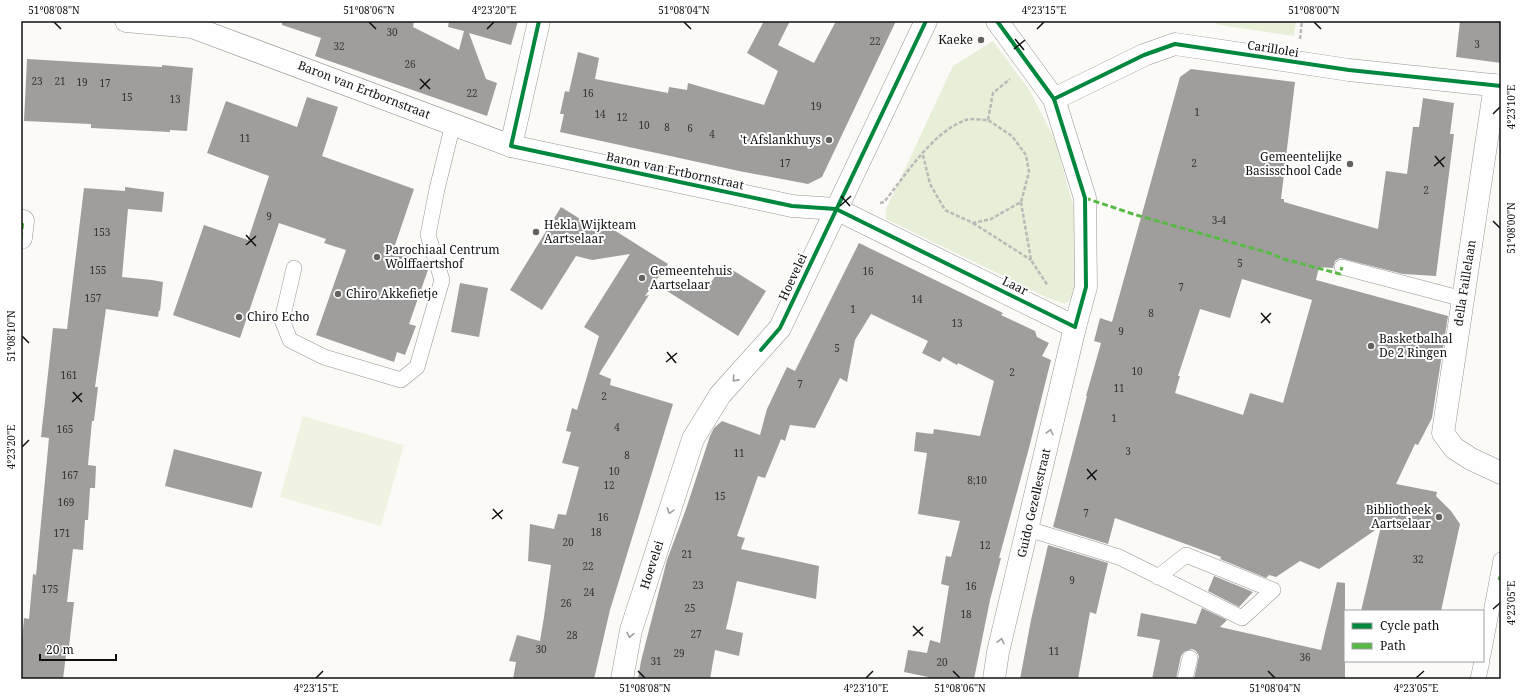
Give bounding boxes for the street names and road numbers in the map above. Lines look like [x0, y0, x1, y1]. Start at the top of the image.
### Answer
street label: Carillolei [1246, 36, 1300, 61]
street label: Baron van Ertbornstraat [296, 56, 433, 123]
street label: Baron van Ertbornstraat [605, 148, 746, 193]
street label: della Faillelaan [1449, 238, 1480, 327]
street label: Hoevelei [774, 250, 811, 303]
street label: Laar [1000, 272, 1031, 299]
street label: Guido Gezellestraat [1013, 447, 1054, 559]
street label: Hoevelei [636, 538, 667, 591]

